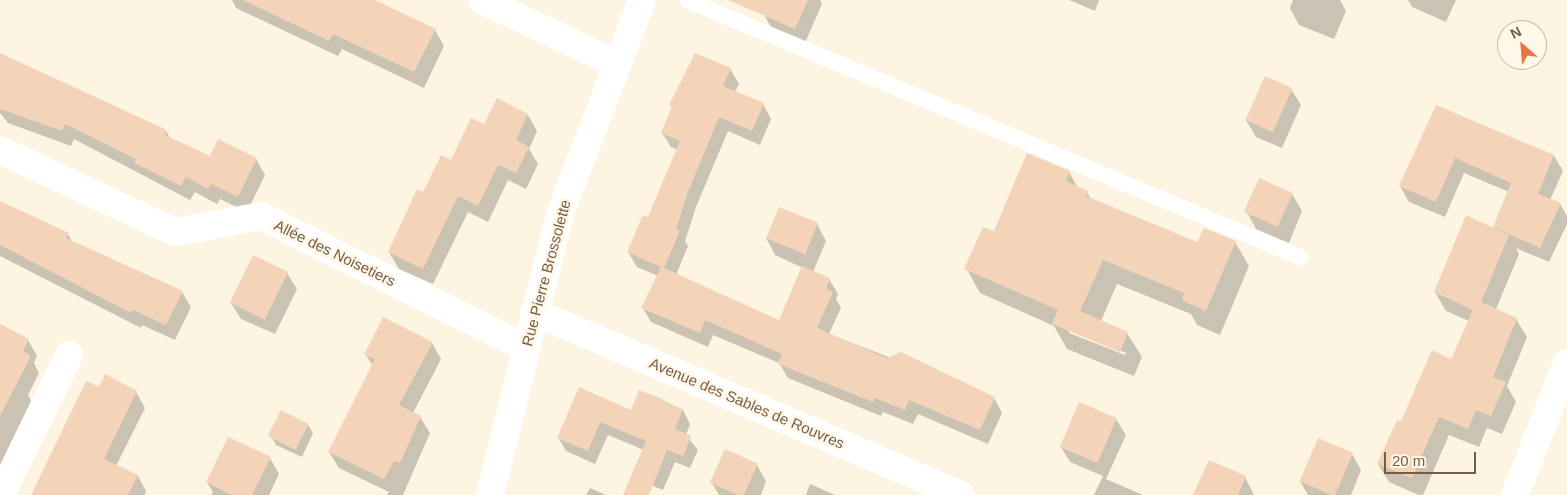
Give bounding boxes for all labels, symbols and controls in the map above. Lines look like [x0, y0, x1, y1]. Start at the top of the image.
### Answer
north arrow [1497, 20, 1547, 70]
text: N [1508, 23, 1524, 42]
street label: Rue Pierre Brossolette [518, 198, 574, 348]
street label: Allée des Noisetiers [271, 216, 399, 290]
street label: Avenue des Sables de Rouvres [647, 354, 847, 452]
scale bar [1387, 442, 1480, 474]
text: 20 m [1392, 452, 1425, 469]

